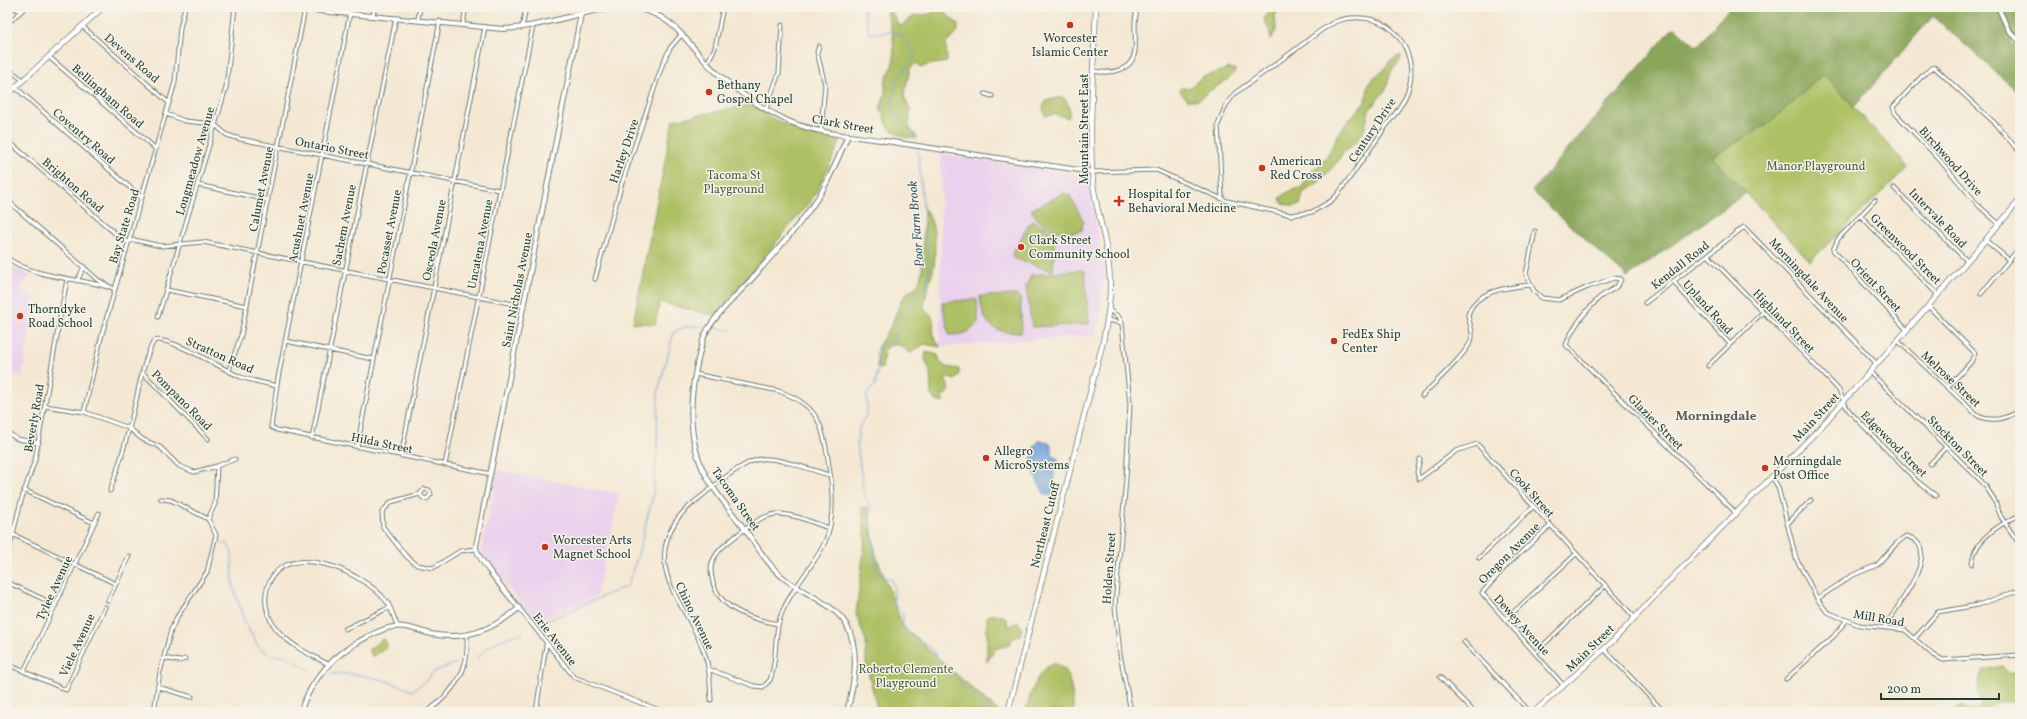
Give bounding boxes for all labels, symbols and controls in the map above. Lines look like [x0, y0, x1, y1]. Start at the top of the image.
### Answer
marker: Worcester Islamic Center [1065, 20, 1075, 30]
street label: Devens Road [100, 30, 162, 87]
place label: Worcester Islamic Center [1032, 31, 1108, 61]
street label: Bellingham Road [68, 61, 147, 133]
street label: Mountain Street East [1077, 73, 1093, 185]
place label: Bethany Gospel Chapel [717, 78, 793, 108]
marker: Bethany Gospel Chapel [704, 87, 714, 97]
street label: Century Drive [1345, 95, 1400, 166]
street label: Coventry Road [49, 105, 118, 169]
street label: Longmeadow Avenue [173, 105, 219, 217]
street label: Clark Street [811, 112, 875, 138]
street label: Harley Drive [606, 117, 644, 186]
street label: Birchwood Drive [1915, 124, 1986, 200]
street label: Ontario Street [293, 134, 370, 164]
street label: Calumet Avenue [246, 145, 278, 233]
place label: American Red Cross [1270, 154, 1322, 184]
street label: Brighton Road [38, 155, 107, 217]
park label: Manor Playground [1766, 159, 1866, 175]
marker: American Red Cross [1257, 163, 1267, 173]
park label: Tacoma St Playground [704, 168, 765, 198]
street label: Acushnet Avenue [285, 172, 319, 265]
water label: Poor Farm Brook [904, 180, 930, 268]
street label: Sachem Avenue [329, 183, 361, 267]
street label: Intervale Road [1905, 185, 1970, 252]
street label: Bay State Road [106, 187, 144, 266]
place label: Hospital for Behavioral Medicine [1128, 187, 1236, 217]
street label: Pocasset Avenue [374, 188, 406, 276]
marker: Hospital for Behavioral Medicine [1113, 195, 1125, 207]
street label: Osceola Avenue [419, 198, 451, 282]
street label: Uncatena Avenue [464, 198, 498, 290]
street label: Greenwood Street [1866, 211, 1944, 289]
street label: Saint Nicholas Avenue [499, 231, 537, 349]
place label: Clark Street Community School [1029, 233, 1130, 263]
street label: Morningdale Avenue [1765, 235, 1852, 327]
street label: Kendall Road [1648, 238, 1713, 294]
marker: Clark Street Community School [1016, 242, 1026, 252]
street label: Orient Street [1846, 255, 1904, 316]
street label: Upland Road [1679, 277, 1736, 338]
street label: Highland Street [1749, 286, 1818, 357]
place label: Thorndyke Road School [28, 302, 93, 332]
marker: Thorndyke Road School [15, 311, 25, 321]
place label: FedEx Ship Center [1342, 327, 1401, 357]
street label: Stratton Road [183, 334, 256, 378]
marker: FedEx Ship Center [1329, 336, 1339, 346]
street label: Melrose Street [1917, 348, 1984, 412]
street label: Pompano Road [147, 367, 215, 435]
street label: Beverly Road [21, 382, 49, 454]
street label: Main Street [1790, 390, 1844, 446]
street label: Glazier Street [1624, 391, 1687, 454]
district label: Morningdale [1676, 408, 1757, 426]
street label: Edgewood Street [1856, 408, 1930, 482]
street label: Stockton Street [1923, 413, 1991, 481]
street label: Hilda Street [349, 430, 414, 458]
place label: Allegro MicroSystems [994, 444, 1069, 474]
marker: Allegro MicroSystems [981, 453, 991, 463]
place label: Morningdale Post Office [1773, 454, 1842, 484]
marker: Morningdale Post Office [1760, 463, 1770, 473]
street label: Tacoma Street [707, 464, 763, 535]
street label: Cook Street [1505, 466, 1558, 522]
street label: Northeast Cutoff [1028, 480, 1065, 570]
street label: Oregon Avenue [1475, 519, 1544, 588]
street label: Holden Street [1099, 531, 1121, 605]
place label: Worcester Arts Magnet School [553, 533, 632, 563]
marker: Worcester Arts Magnet School [540, 542, 550, 552]
street label: Tylee Avenue [33, 553, 77, 623]
street label: Chino Avenue [671, 580, 718, 653]
street label: Dewey Avenue [1490, 592, 1553, 660]
street label: Mill Road [1852, 607, 1906, 631]
street label: Erie Avenue [528, 610, 580, 670]
street label: Viele Avenue [56, 611, 100, 680]
street label: Main Street [1563, 622, 1618, 676]
park label: Roberto Clemente Playground [859, 662, 954, 692]
scale bar [1881, 675, 1999, 701]
text: 200 m [1887, 682, 1921, 698]

